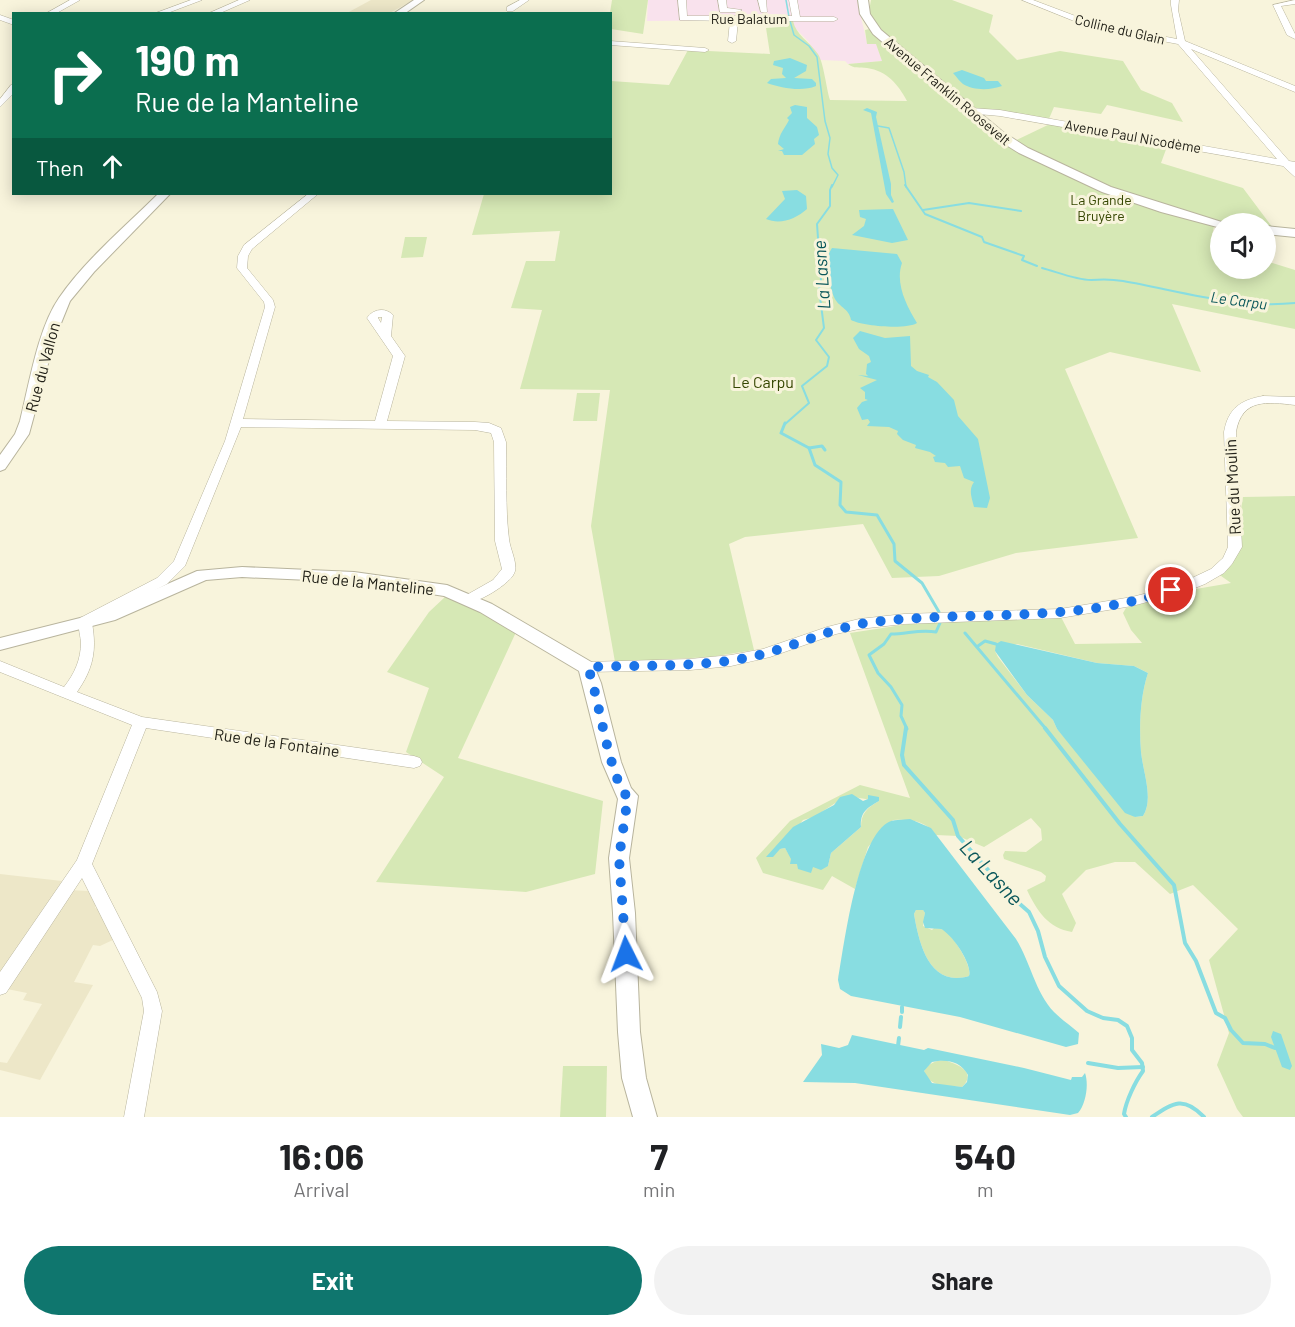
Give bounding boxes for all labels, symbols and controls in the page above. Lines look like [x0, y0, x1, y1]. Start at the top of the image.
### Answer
street label: Rue Balatum [711, 10, 787, 27]
street label: Colline du Glain [1073, 10, 1167, 48]
street label: Avenue Franklin Roosevelt [882, 33, 1014, 149]
text: 190 m [135, 34, 240, 84]
icon: right [36, 36, 114, 114]
text: Rue de la Manteline [135, 85, 359, 117]
street label: Avenue Paul Nicodème [1063, 116, 1203, 156]
icon: ahead [96, 150, 129, 183]
text: Then [36, 154, 84, 180]
park label: La Grande Bruyère [1070, 191, 1132, 224]
map controls [1210, 213, 1276, 279]
button: sound [1210, 213, 1276, 279]
water label: La Lasne [808, 240, 834, 310]
water label: Le Carpu [1210, 287, 1269, 313]
street label: Rue du Vallon [21, 320, 63, 414]
park label: Le Carpu [732, 372, 794, 391]
street label: Rue du Moulin [1220, 439, 1244, 535]
pin [1145, 564, 1196, 615]
street label: Rue de la Manteline [301, 566, 435, 598]
icon: arrive [1154, 573, 1187, 606]
street label: Rue de la Fontaine [213, 724, 341, 760]
water label: La Lasne [955, 834, 1029, 910]
position arrow [594, 922, 658, 986]
text: 16:06 [279, 1134, 364, 1177]
text: 7 [650, 1134, 668, 1177]
text: 540 [954, 1134, 1016, 1177]
text: Arrival [294, 1177, 349, 1201]
text: min [643, 1177, 675, 1201]
text: m [977, 1177, 993, 1201]
button: Exit [24, 1246, 642, 1315]
button: Share [654, 1246, 1271, 1315]

